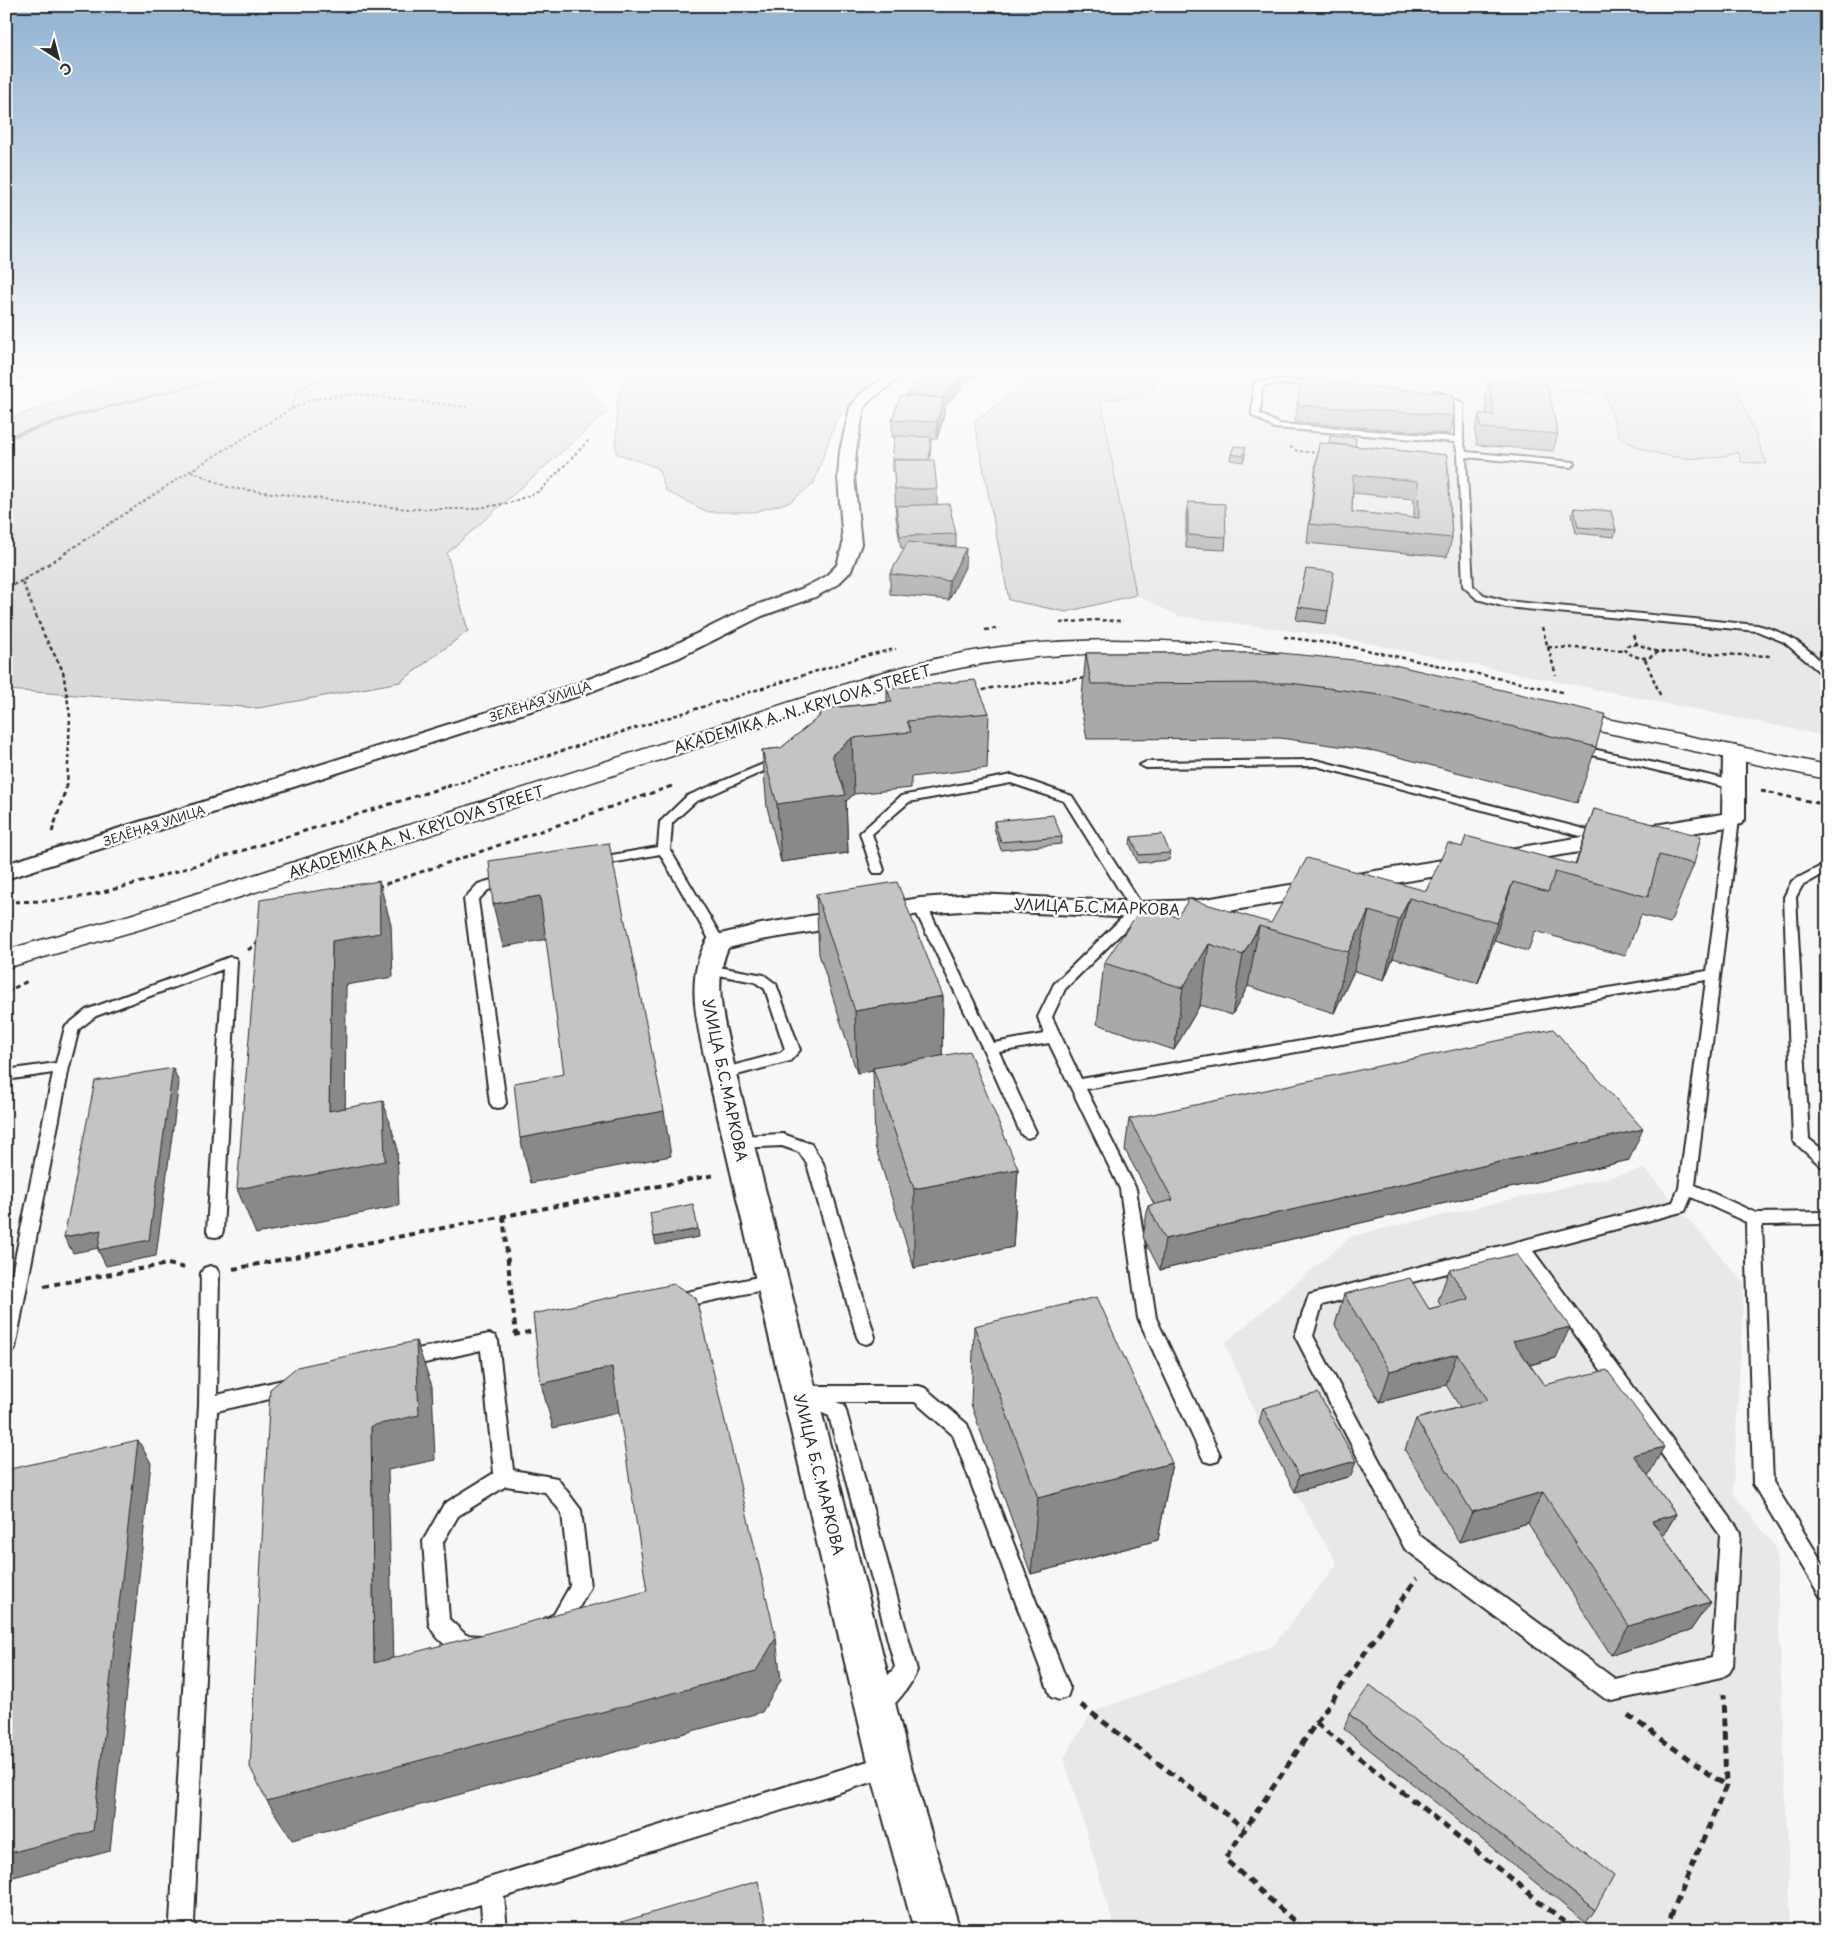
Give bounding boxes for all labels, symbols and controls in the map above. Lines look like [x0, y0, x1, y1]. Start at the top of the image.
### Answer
north arrow [32, 32, 82, 82]
text: С [56, 57, 76, 81]
street label: AKADEMIKA A. N. KRYLOVA STREET [671, 658, 934, 758]
street label: ЗЕЛЁНАЯ УЛИЦА [487, 676, 593, 726]
street label: AKADEMIKA A. N. KRYLOVA STREET [285, 778, 548, 883]
street label: ЗЕЛЁНАЯ УЛИЦА [101, 800, 207, 850]
street label: УЛИЦА Б.С.МАРКОВА [1014, 892, 1180, 920]
street label: УЛИЦА Б.С.МАРКОВА [698, 997, 755, 1164]
street label: УЛИЦА Б.С.МАРКОВА [789, 1391, 851, 1557]

